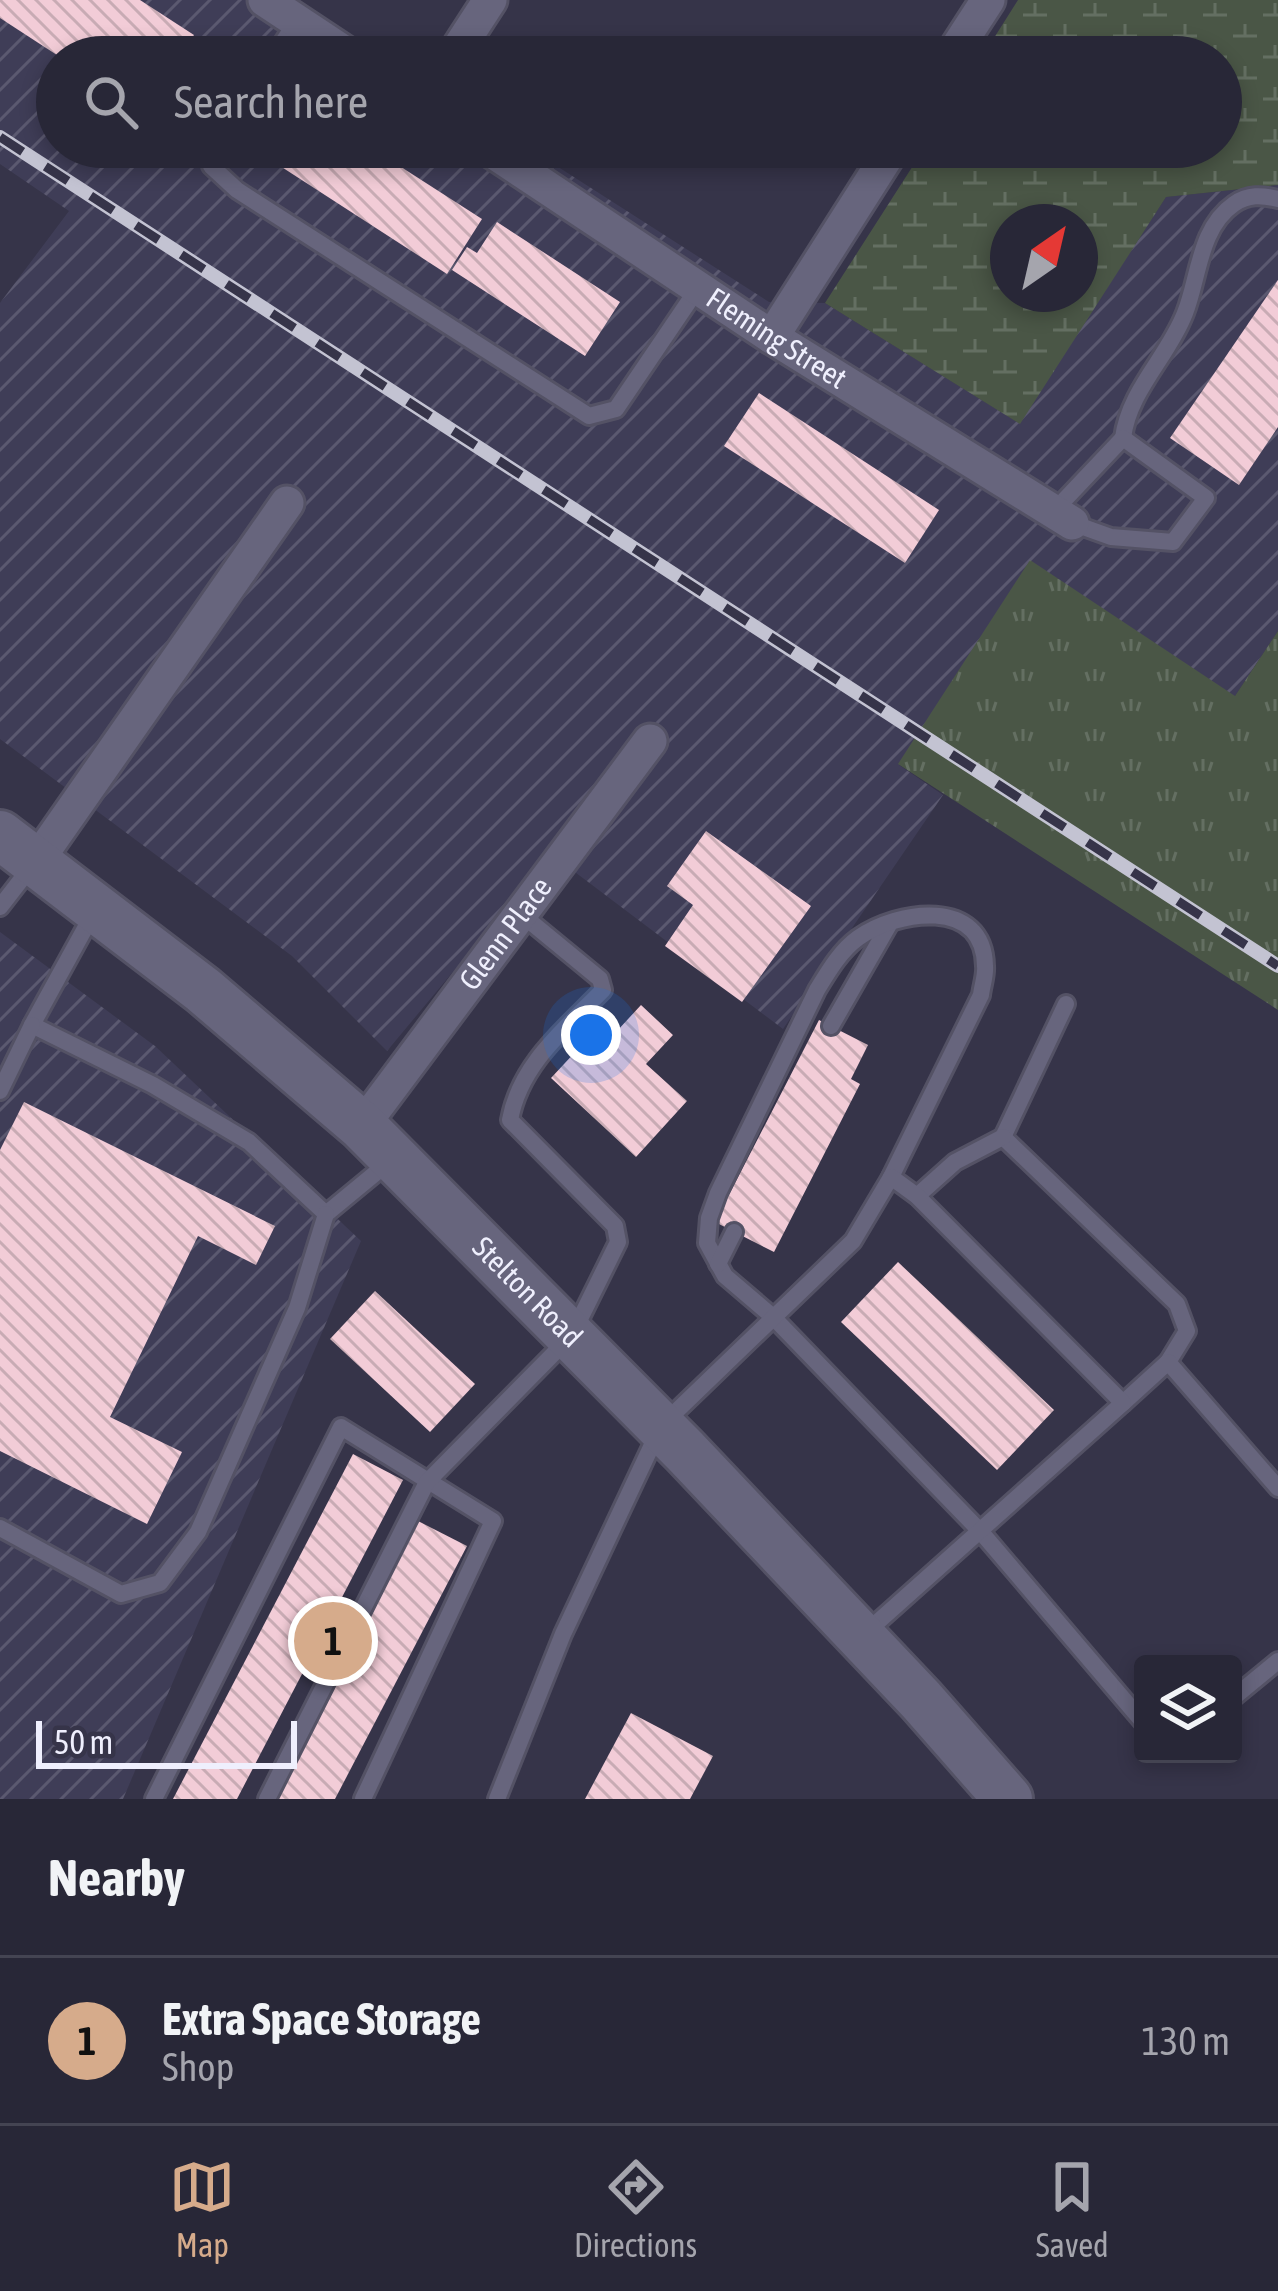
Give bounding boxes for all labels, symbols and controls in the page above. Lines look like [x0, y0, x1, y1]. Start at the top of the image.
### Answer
search box [36, 36, 1242, 168]
icon: search [78, 69, 144, 135]
text: Search here [174, 76, 368, 128]
north arrow [990, 204, 1098, 312]
street label: Fleming Street [701, 280, 853, 395]
street label: Glenn Place [452, 870, 558, 996]
your location [561, 1005, 621, 1065]
street label: Stelton Road [466, 1230, 590, 1354]
pin: 1 [294, 1596, 372, 1686]
map controls [1134, 1655, 1242, 1763]
button: layers [1134, 1655, 1242, 1763]
scale bar [36, 1715, 297, 1768]
text: 50 m [54, 1723, 113, 1761]
text: Nearby [48, 1848, 185, 1907]
text: Extra Space Storage [162, 1993, 481, 2045]
text: 1 [78, 2019, 96, 2063]
text: 130 m [1142, 2019, 1230, 2063]
text: Shop [162, 2045, 234, 2089]
tab: Map [169, 2154, 235, 2264]
tab: Directions [574, 2154, 697, 2264]
tab: Saved [1036, 2154, 1109, 2264]

